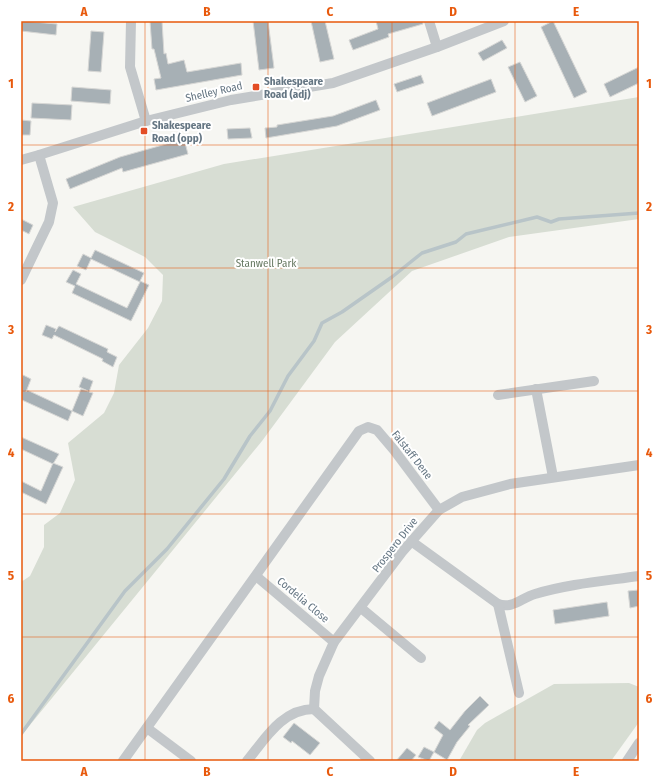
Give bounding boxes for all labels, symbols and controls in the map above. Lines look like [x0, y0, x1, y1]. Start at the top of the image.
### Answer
text: A [79, 4, 88, 19]
text: B [203, 4, 211, 19]
text: C [327, 4, 334, 19]
text: D [449, 4, 457, 19]
text: E [573, 4, 579, 19]
place label: Shakespeare Road (adj) [264, 75, 323, 101]
text: 1 [8, 76, 14, 91]
text: 1 [646, 76, 652, 91]
street label: Shelley Road [184, 79, 244, 105]
marker: Shakespeare Road (adj) [251, 82, 261, 92]
place label: Shakespeare Road (opp) [152, 119, 211, 145]
marker: Shakespeare Road (opp) [139, 126, 149, 136]
text: 2 [7, 199, 14, 214]
text: 2 [645, 199, 652, 214]
park label: Stanwell Park [236, 257, 297, 270]
text: 3 [7, 322, 14, 337]
text: 3 [645, 322, 652, 337]
street label: Falstaff Dene [389, 428, 435, 482]
text: 4 [8, 445, 15, 460]
text: 4 [646, 445, 653, 460]
street label: Prospero Drive [370, 515, 420, 575]
text: 5 [8, 568, 14, 583]
text: 5 [646, 568, 652, 583]
street label: Cordelia Close [274, 574, 332, 626]
text: 6 [8, 691, 15, 706]
text: 6 [646, 691, 653, 706]
text: A [79, 764, 88, 779]
text: B [203, 764, 211, 779]
text: C [327, 764, 334, 779]
text: D [449, 764, 457, 779]
text: E [573, 764, 579, 779]

